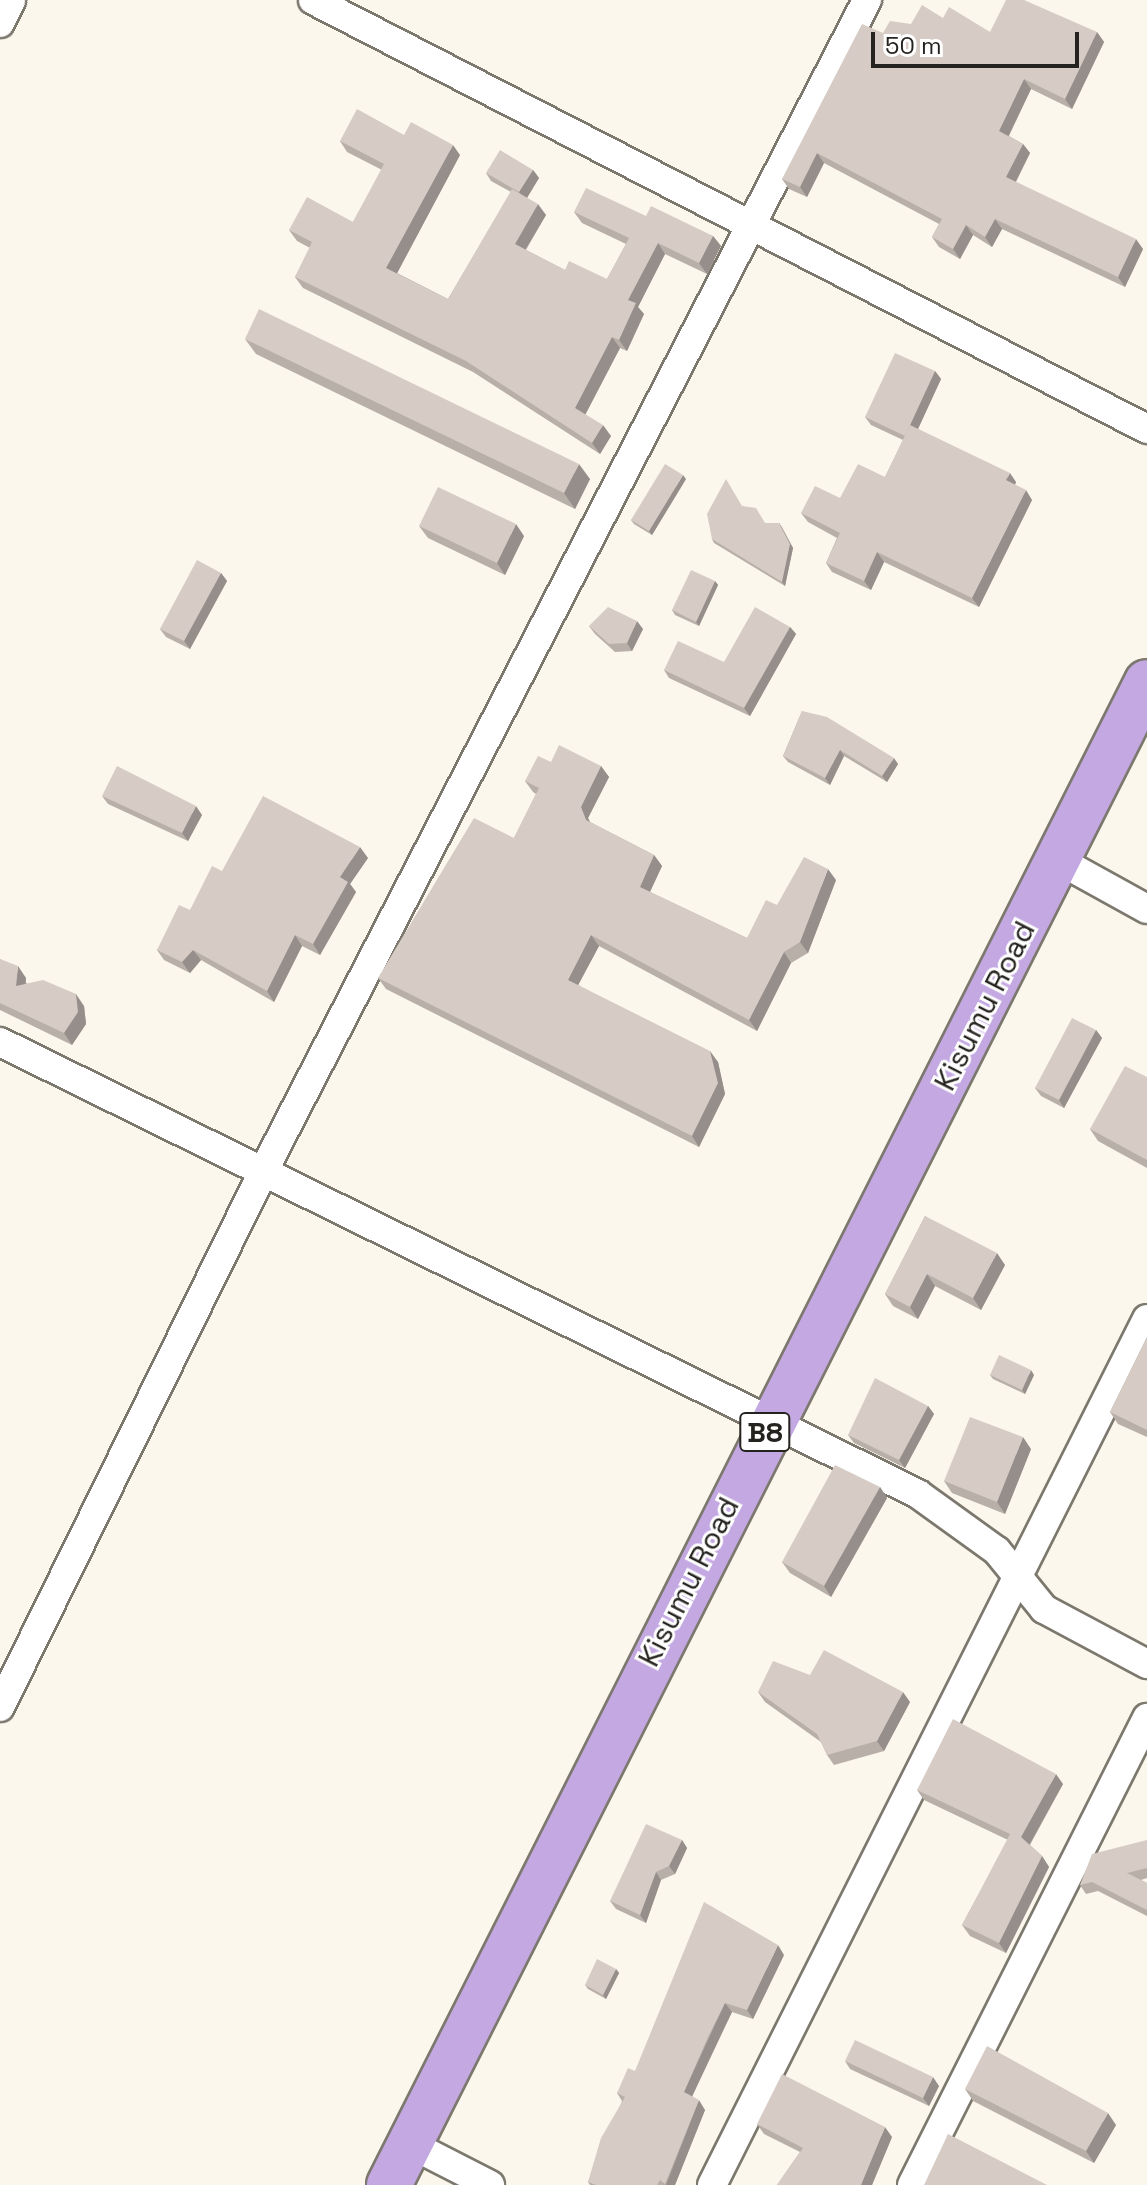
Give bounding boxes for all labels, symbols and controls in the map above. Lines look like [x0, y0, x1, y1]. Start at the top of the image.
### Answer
scale bar [875, 16, 1083, 66]
text: 50 m [885, 30, 942, 61]
street label: Kisumu Road [927, 915, 1043, 1097]
road number: B8 [739, 1408, 791, 1456]
street label: Kisumu Road [631, 1491, 747, 1673]

